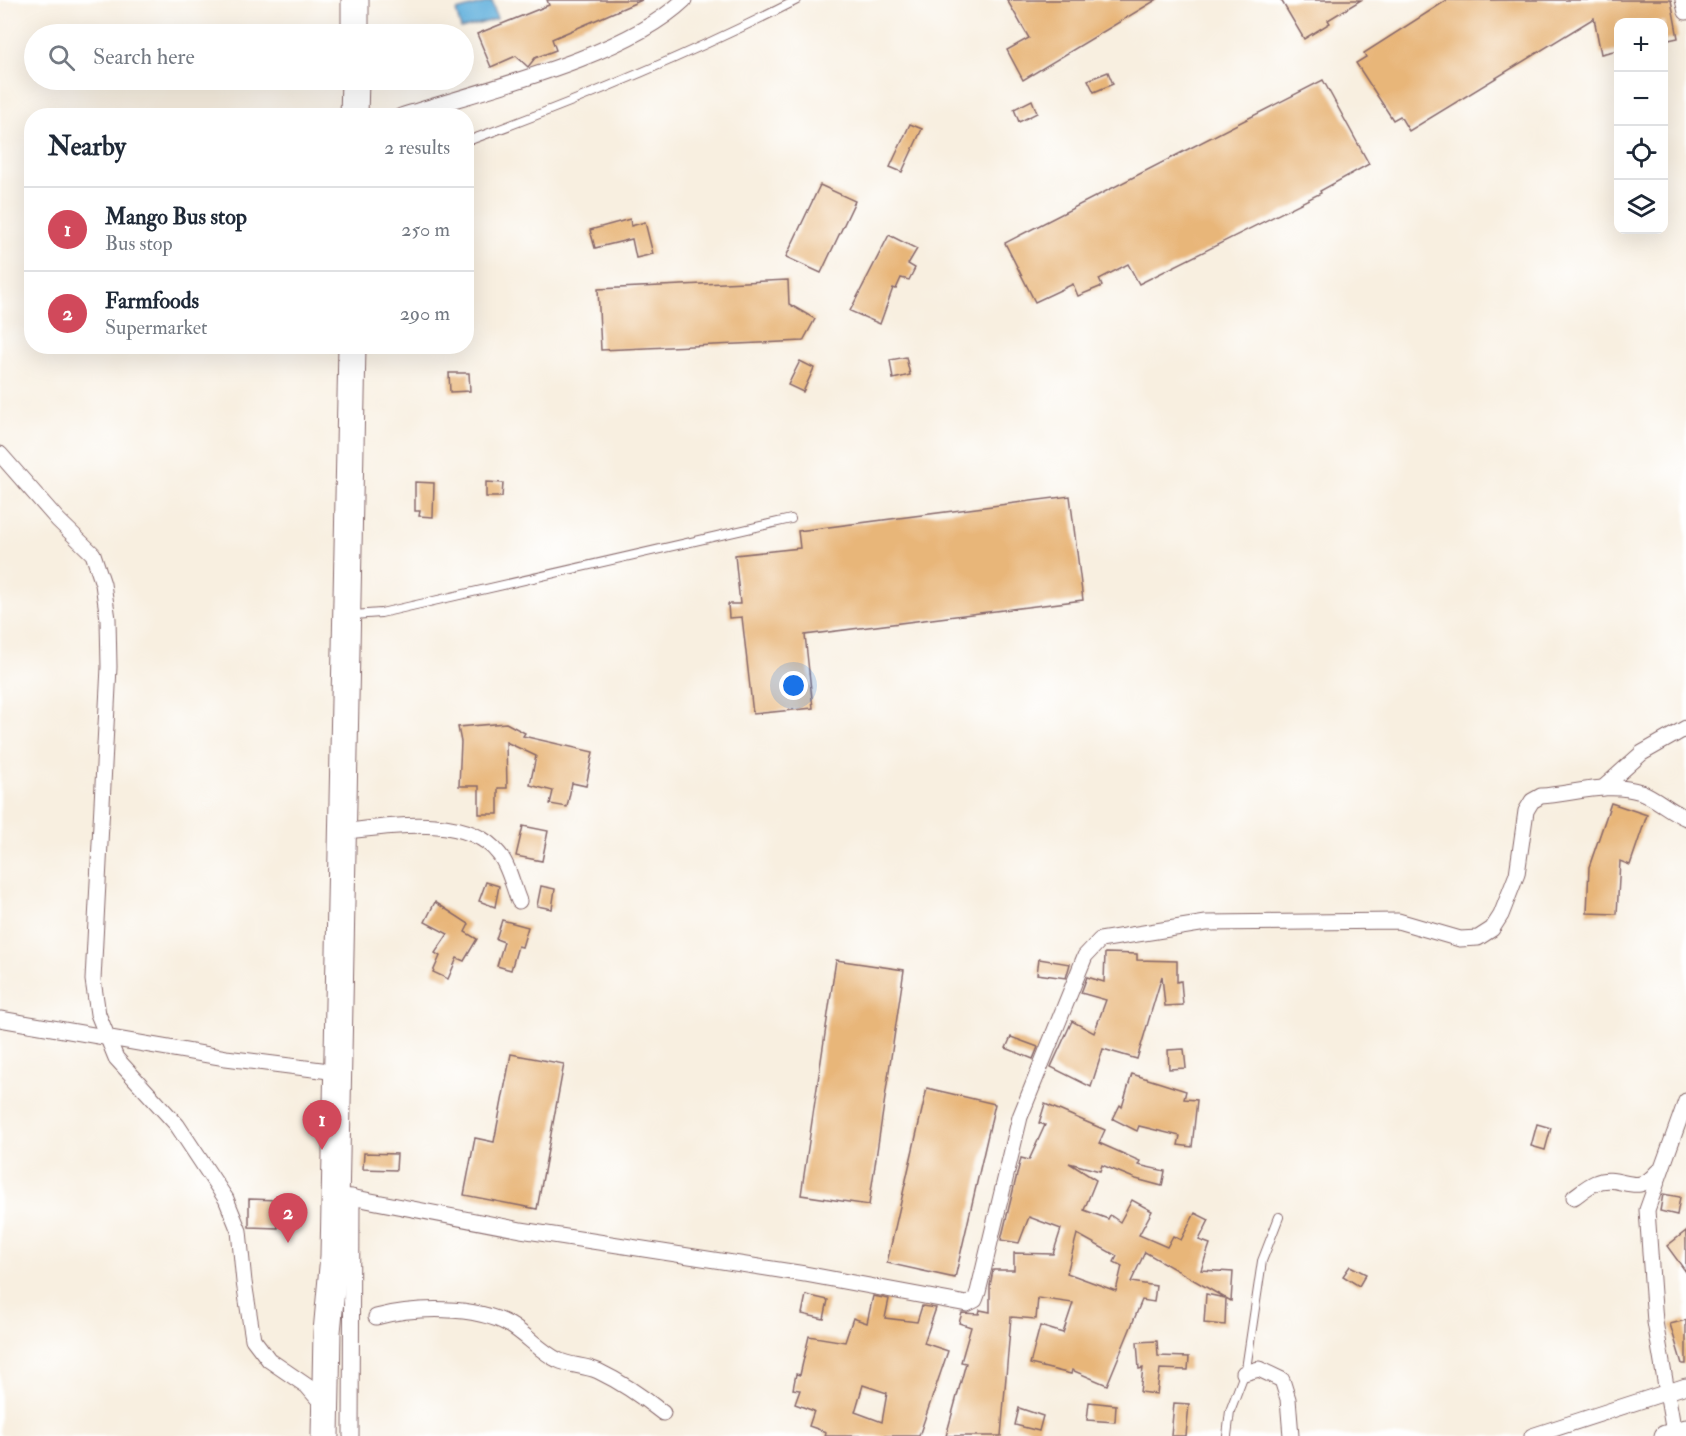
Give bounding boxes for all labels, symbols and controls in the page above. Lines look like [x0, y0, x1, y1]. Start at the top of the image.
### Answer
map controls [1614, 18, 1668, 234]
button: + [1614, 18, 1668, 72]
search box [24, 24, 474, 90]
icon: search [45, 41, 78, 74]
text: Search here [93, 43, 195, 71]
button: − [1614, 72, 1668, 126]
button: locate [1614, 126, 1668, 180]
text: Nearby [48, 131, 126, 163]
text: 2 results [384, 135, 450, 160]
button: layers [1614, 180, 1668, 234]
text: Mango Bus stop [105, 203, 247, 231]
text: 1 [64, 217, 71, 242]
text: 250 m [401, 217, 450, 242]
text: Bus stop [105, 231, 173, 256]
text: Farmfoods [105, 287, 199, 315]
text: 2 [62, 301, 73, 326]
text: 290 m [400, 301, 450, 326]
text: Supermarket [105, 315, 208, 340]
your location [779, 671, 808, 700]
pin: 1 [302, 1100, 342, 1150]
pin: 2 [268, 1194, 308, 1243]

